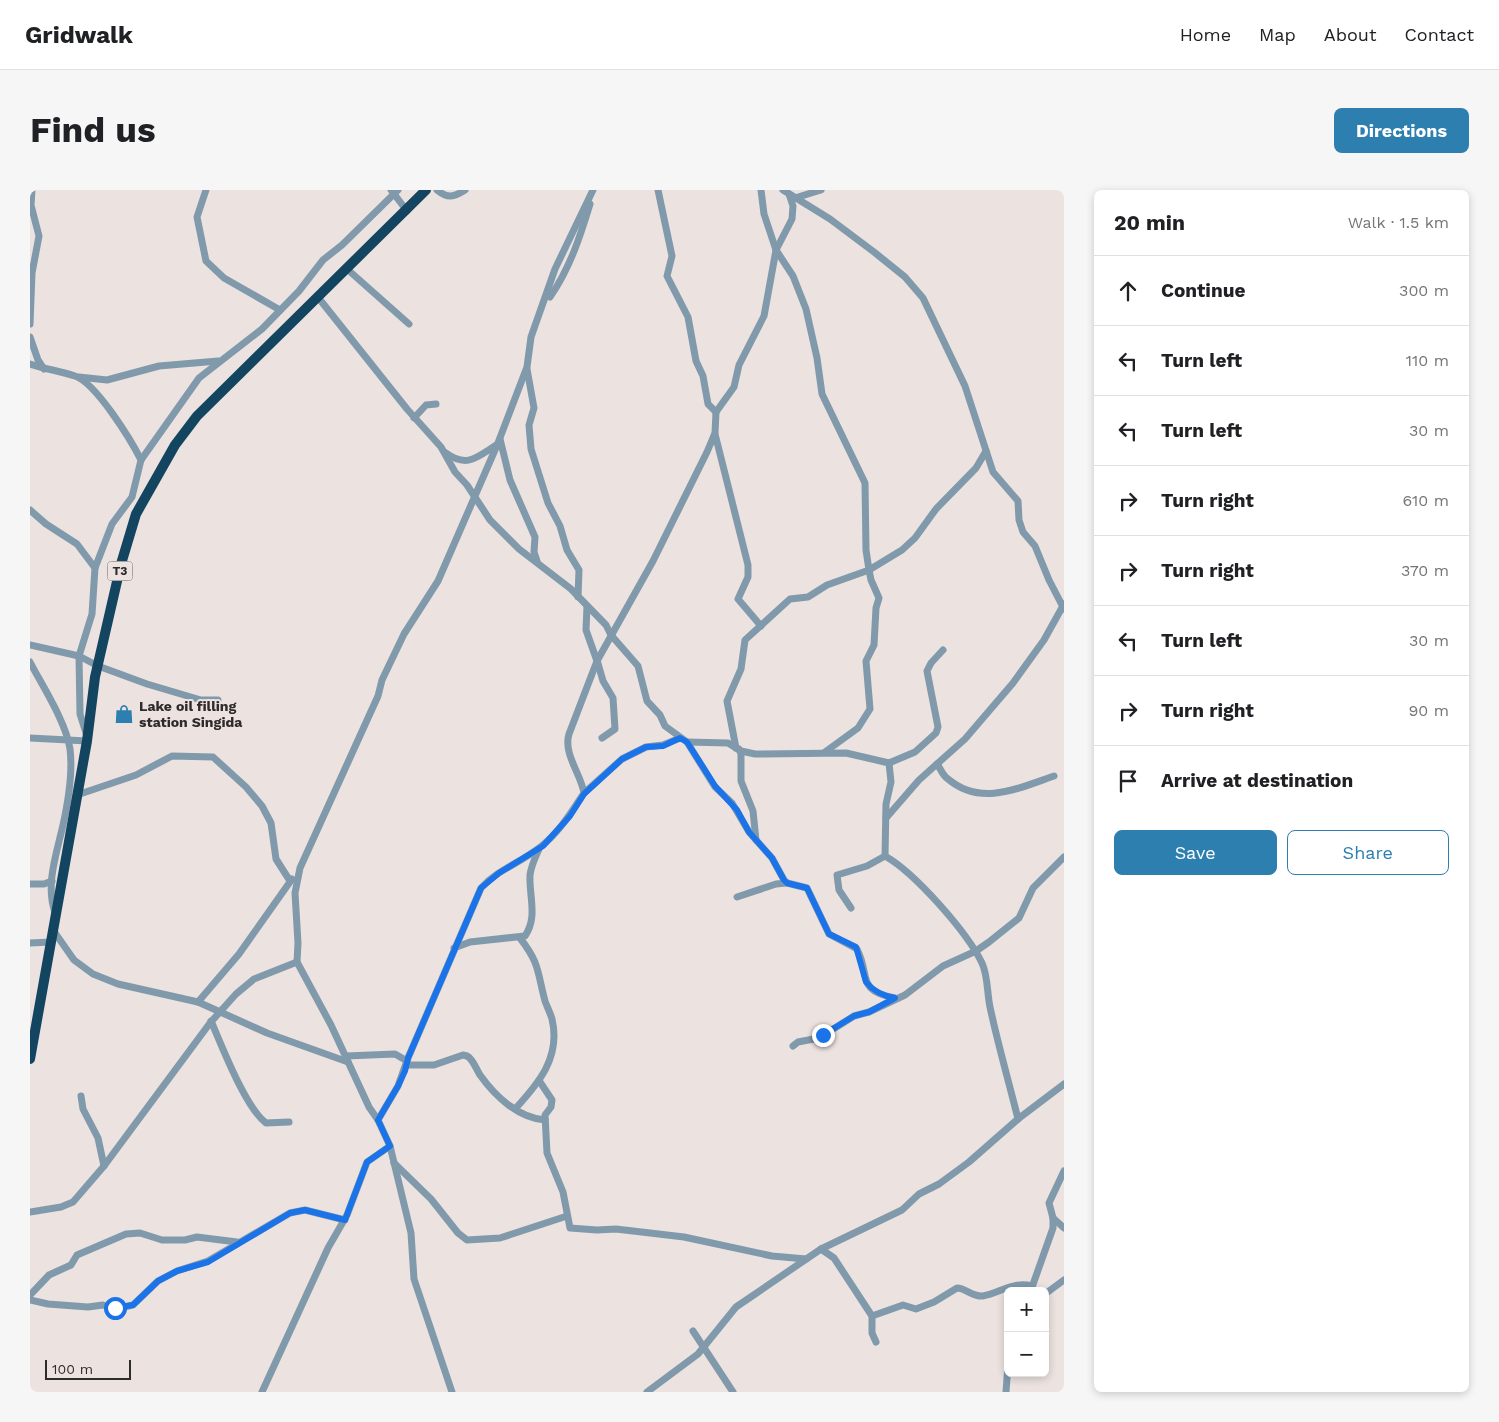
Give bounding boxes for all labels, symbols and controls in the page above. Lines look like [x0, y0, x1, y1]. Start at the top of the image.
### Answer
text: Gridwalk [25, 21, 133, 49]
text: Home [1180, 24, 1231, 45]
text: Map [1259, 24, 1296, 45]
text: About [1324, 24, 1376, 45]
text: Contact [1404, 24, 1474, 45]
button: Directions [1334, 108, 1469, 153]
text: Find us [30, 109, 156, 151]
text: 20 min [1114, 210, 1185, 235]
text: Walk · 1.5 km [1348, 213, 1449, 232]
icon: ahead [1114, 277, 1142, 305]
text: Continue [1161, 279, 1245, 302]
text: 300 m [1399, 281, 1449, 300]
icon: left [1114, 347, 1142, 375]
text: Turn left [1161, 349, 1242, 372]
text: 110 m [1406, 351, 1449, 370]
icon: left [1114, 417, 1142, 445]
text: Turn left [1161, 419, 1242, 442]
text: 30 m [1409, 421, 1449, 440]
icon: right [1114, 487, 1142, 515]
text: Turn right [1161, 489, 1254, 512]
text: 610 m [1402, 491, 1449, 510]
icon: right [1114, 557, 1142, 585]
text: Turn right [1161, 559, 1254, 582]
text: 370 m [1401, 561, 1449, 580]
road number: T3 [108, 562, 132, 581]
icon: left [1114, 627, 1142, 655]
text: Turn left [1161, 629, 1242, 652]
text: 30 m [1409, 631, 1449, 650]
icon: right [1114, 697, 1142, 725]
place label: Lake oil filling station Singida [139, 698, 243, 730]
text: Turn right [1161, 699, 1254, 722]
text: 90 m [1408, 701, 1449, 720]
shop icon: Lake oil filling station Singida [113, 703, 135, 725]
icon: arrive [1114, 767, 1142, 795]
text: Arrive at destination [1161, 769, 1353, 792]
button: Save [1114, 830, 1277, 875]
button: Share [1287, 830, 1449, 875]
route end [812, 1024, 835, 1047]
map controls [1004, 1287, 1049, 1377]
button: + [1004, 1287, 1049, 1332]
route start [104, 1297, 127, 1320]
button: − [1004, 1332, 1049, 1377]
scale bar [45, 1357, 131, 1380]
text: 100 m [52, 1361, 93, 1377]

